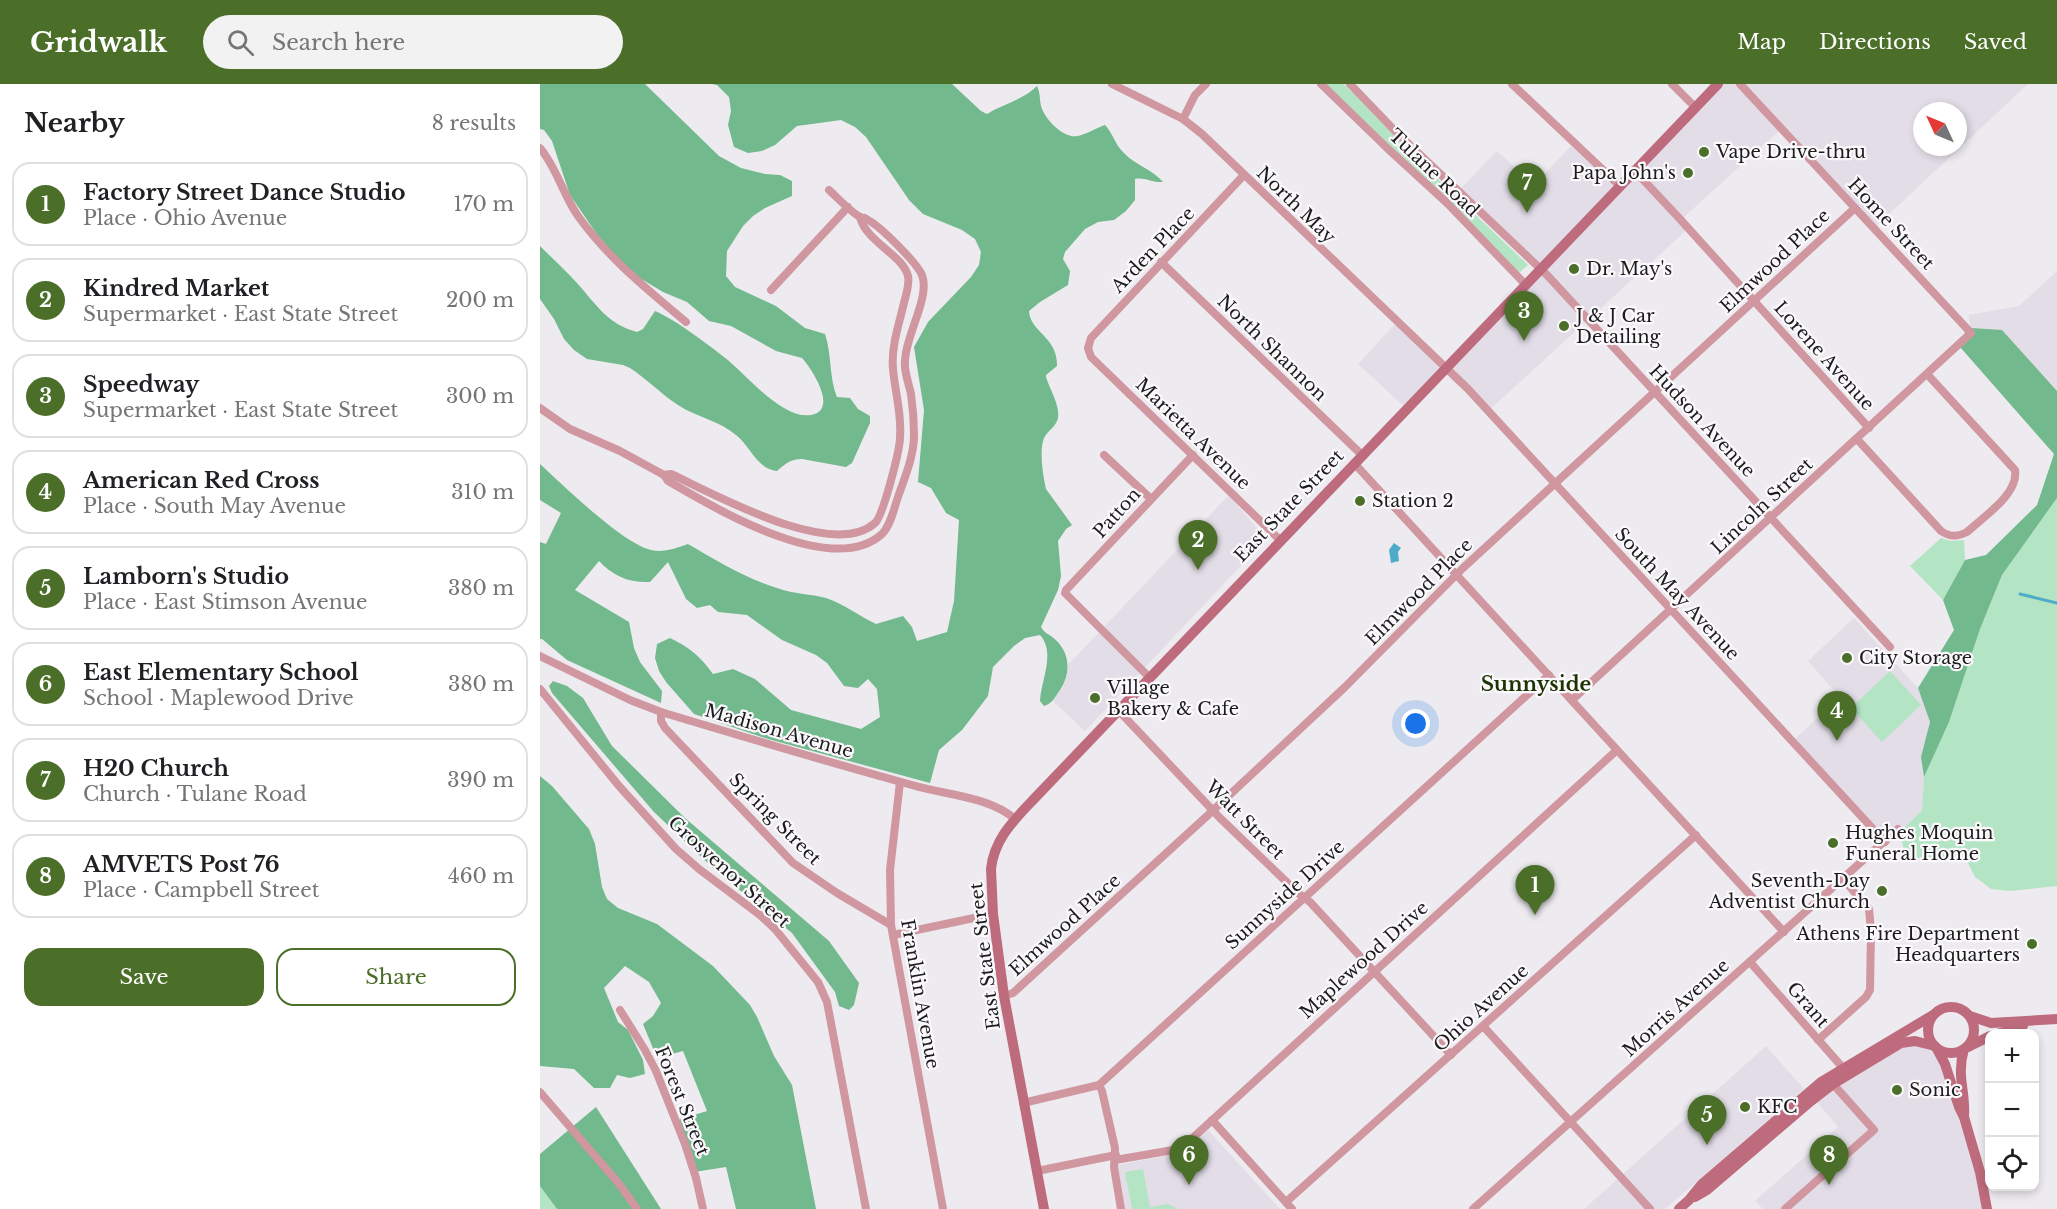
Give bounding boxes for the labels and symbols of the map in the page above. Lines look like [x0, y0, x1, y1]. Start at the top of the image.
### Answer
north arrow [1913, 102, 1967, 156]
street label: Tulane Road [1384, 124, 1484, 222]
place label: Vape Drive-thru [1715, 141, 1866, 163]
marker: Vape Drive-thru [1697, 145, 1711, 159]
street label: North May [1252, 162, 1340, 248]
place label: Papa John's [1572, 162, 1676, 184]
pin: 7 [1508, 164, 1546, 213]
marker: Papa John's [1681, 166, 1695, 180]
street label: Home Street [1843, 174, 1939, 274]
street label: Arden Place [1106, 203, 1199, 298]
street label: Elmwood Place [1716, 205, 1834, 317]
place label: Dr. May's [1586, 258, 1672, 280]
marker: Dr. May's [1567, 262, 1581, 276]
street label: North Shannon [1213, 290, 1331, 406]
pin: 3 [1504, 292, 1544, 341]
street label: Lorene Avenue [1769, 297, 1879, 415]
place label: J & J Car Detailing [1574, 305, 1661, 348]
marker: J & J Car Detailing [1557, 319, 1571, 333]
street label: Hudson Avenue [1644, 360, 1760, 482]
street label: Marietta Avenue [1131, 374, 1255, 494]
street label: East State Street [1230, 445, 1348, 567]
street label: Lincoln Street [1707, 453, 1817, 559]
street label: Patton [1089, 483, 1145, 543]
place label: Station 2 [1372, 490, 1454, 512]
marker: Station 2 [1353, 494, 1367, 508]
pin: 2 [1178, 520, 1218, 570]
street label: South May Avenue [1610, 523, 1744, 665]
street label: Elmwood Place [1361, 534, 1477, 650]
place label: City Storage [1859, 647, 1972, 669]
marker: City Storage [1840, 651, 1854, 665]
district label: Sunnyside [1481, 672, 1591, 696]
place label: Village Bakery & Cafe [1106, 677, 1239, 720]
marker: Village Bakery & Cafe [1088, 691, 1102, 705]
pin: 4 [1818, 692, 1856, 741]
street label: Madison Avenue [702, 699, 856, 763]
your location [1401, 709, 1430, 738]
street label: Spring Street [725, 769, 826, 870]
street label: Watt Street [1200, 775, 1289, 864]
street label: Grosvenor Street [664, 812, 795, 933]
place label: Hughes Moquin Funeral Home [1845, 822, 1993, 865]
street label: Sunnyside Drive [1221, 836, 1349, 954]
marker: Hughes Moquin Funeral Home [1826, 836, 1840, 850]
pin: 1 [1516, 866, 1554, 915]
street label: Elmwood Place [1005, 869, 1125, 981]
place label: Seventh-Day Adventist Church [1708, 870, 1870, 913]
street label: East State Street [965, 881, 1005, 1031]
marker: Seventh-Day Adventist Church [1875, 884, 1889, 898]
street label: Maplewood Drive [1295, 897, 1433, 1023]
street label: Franklin Avenue [896, 918, 944, 1070]
place label: Athens Fire Department Headquarters [1795, 923, 2020, 966]
marker: Athens Fire Department Headquarters [2025, 937, 2039, 951]
street label: Morris Avenue [1618, 955, 1734, 1061]
street label: Ohio Avenue [1429, 960, 1533, 1056]
street label: Grant [1782, 978, 1834, 1033]
street label: Forest Street [650, 1043, 714, 1159]
place label: Sonic [1909, 1079, 1961, 1101]
marker: Sonic [1890, 1083, 1904, 1097]
pin: 5 [1688, 1096, 1726, 1145]
place label: KFC [1757, 1096, 1798, 1118]
marker: KFC [1738, 1100, 1752, 1114]
pin: 6 [1170, 1136, 1208, 1185]
pin: 8 [1810, 1136, 1848, 1185]

